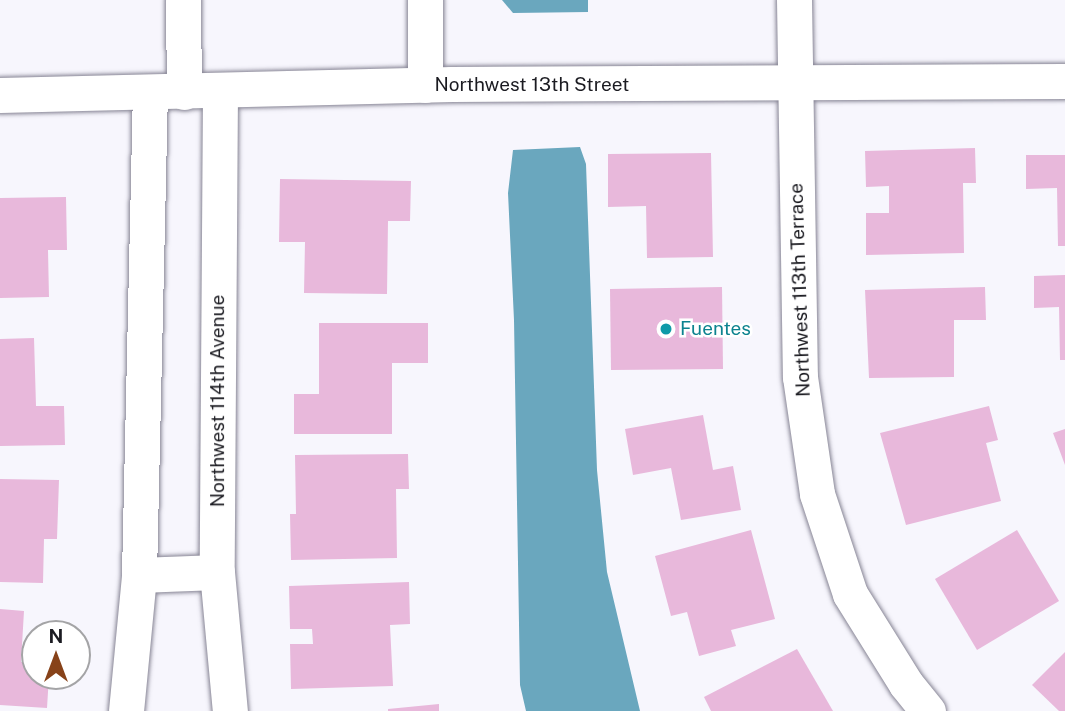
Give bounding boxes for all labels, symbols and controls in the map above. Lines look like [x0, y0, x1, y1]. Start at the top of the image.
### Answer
street label: Northwest 13th Street [434, 74, 630, 96]
street label: Northwest 113th Terrace [785, 183, 815, 397]
street label: Northwest 114th Avenue [207, 295, 229, 507]
place label: Fuentes [680, 318, 751, 340]
marker: Fuentes [658, 321, 674, 337]
north arrow [21, 620, 91, 690]
text: N [49, 625, 63, 647]

